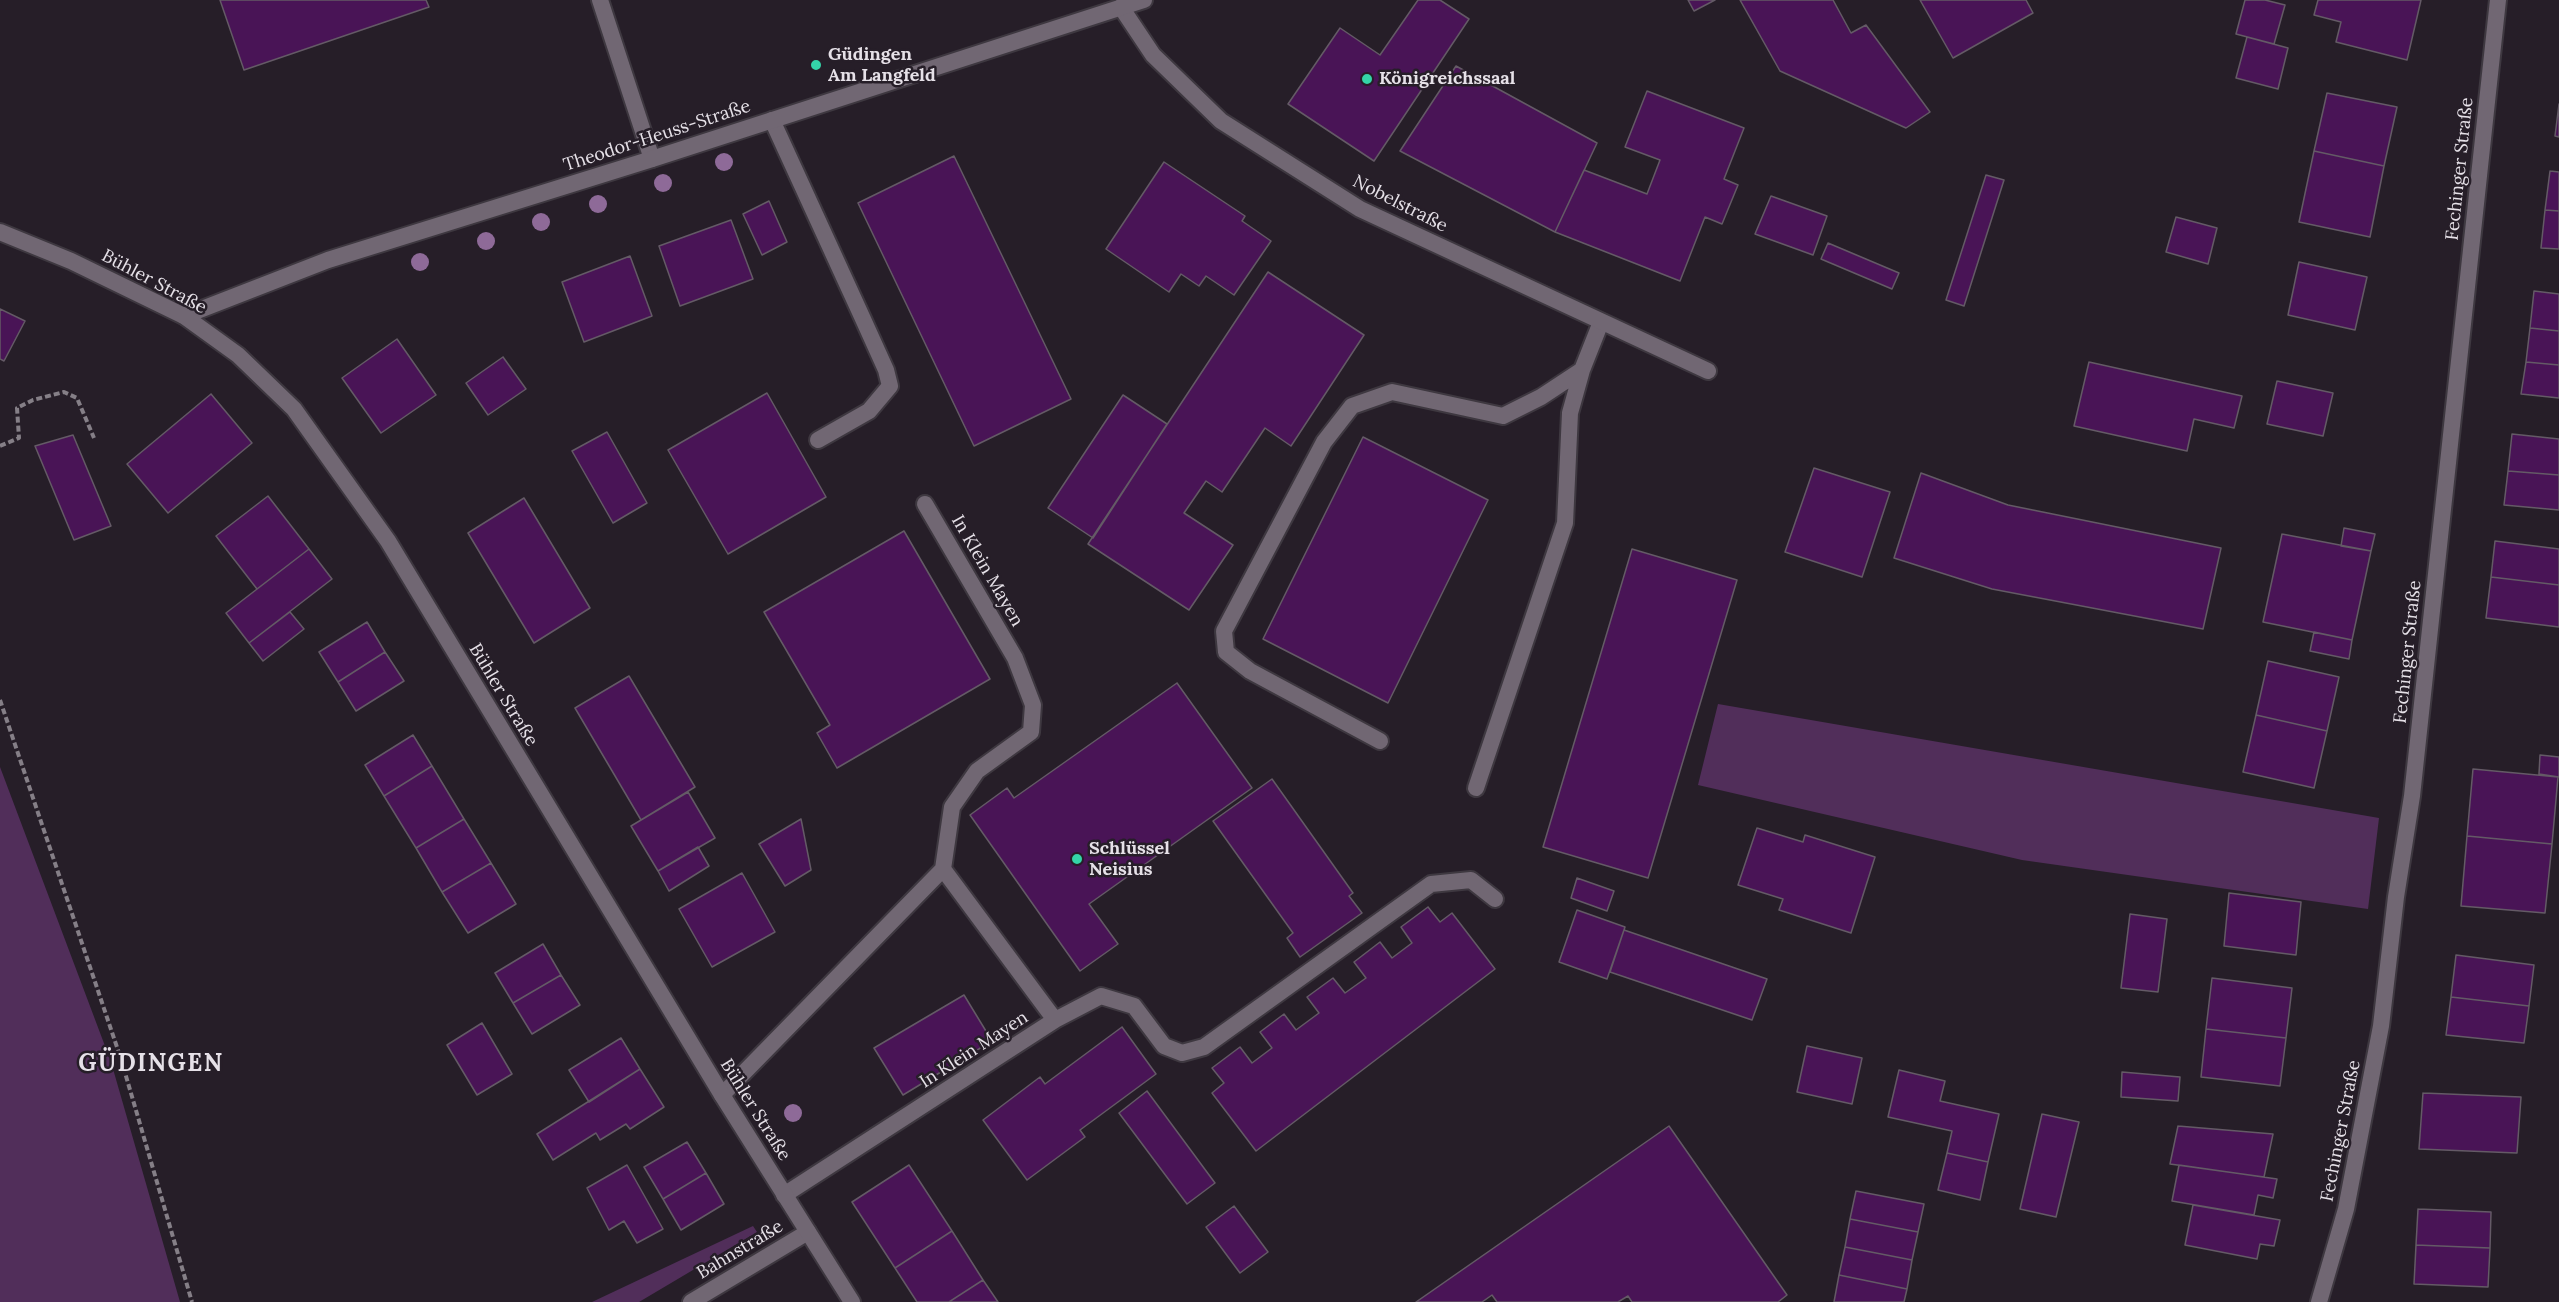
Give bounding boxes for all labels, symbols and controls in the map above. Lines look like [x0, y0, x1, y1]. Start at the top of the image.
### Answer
place label: Güdingen Am Langfeld [828, 44, 936, 86]
marker: Güdingen Am Langfeld [809, 58, 823, 72]
place label: Königreichssaal [1379, 68, 1515, 90]
marker: Königreichssaal [1360, 72, 1374, 86]
street label: Theodor-Heuss-Straße [561, 96, 753, 176]
street label: Fechinger Straße [2442, 96, 2478, 242]
street label: Nobelstraße [1349, 171, 1451, 237]
street label: Bühler Straße [98, 245, 210, 319]
street label: In Klein Mayen [946, 512, 1028, 630]
street label: Fechinger Straße [2390, 579, 2426, 725]
street label: Bühler Straße [464, 640, 542, 750]
place label: Schlüssel Neisius [1089, 838, 1170, 880]
marker: Schlüssel Neisius [1070, 852, 1084, 866]
street label: In Klein Mayen [916, 1007, 1032, 1093]
district label: GÜDINGEN [78, 1050, 224, 1078]
street label: Bühler Straße [715, 1055, 795, 1165]
street label: Fechinger Straße [2317, 1058, 2365, 1204]
street label: Bahnstraße [693, 1216, 787, 1284]

